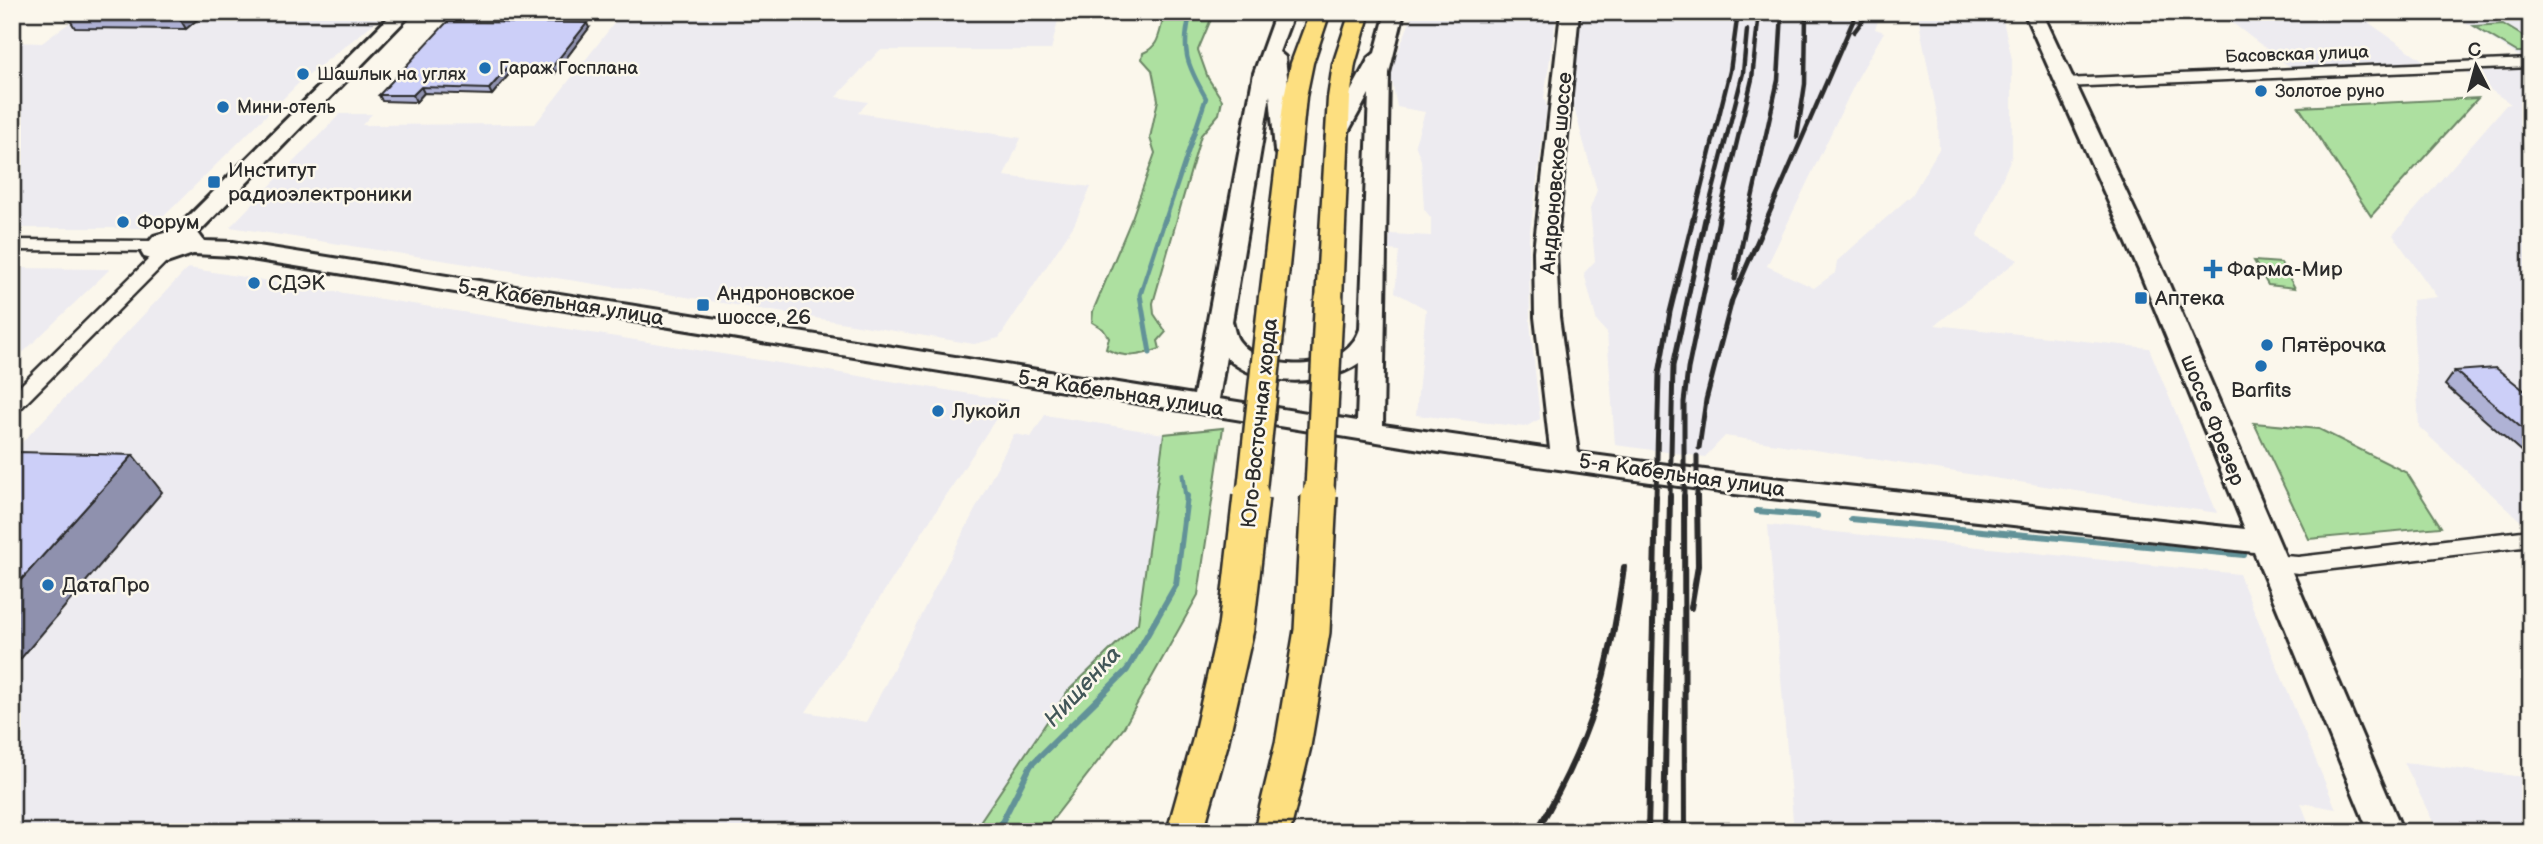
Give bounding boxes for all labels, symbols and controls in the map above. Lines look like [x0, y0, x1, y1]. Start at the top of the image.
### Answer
north arrow [2442, 32, 2512, 102]
text: С [2467, 38, 2482, 63]
street label: Басовская улица [2225, 41, 2370, 68]
place label: Гараж Госплана [499, 58, 638, 79]
marker: Гараж Госплана [477, 60, 493, 76]
place label: Шашлык на углях [317, 64, 466, 85]
marker: Шашлык на углях [295, 66, 311, 82]
street label: Андроновское шоссе [1535, 71, 1578, 276]
place label: Золотое руно [2275, 81, 2384, 102]
marker: Золотое руно [2253, 83, 2269, 99]
place label: Мини-отель [237, 97, 336, 118]
marker: Мини-отель [215, 99, 231, 115]
place label: Институт радиоэлектроники [228, 158, 412, 207]
marker: Институт радиоэлектроники [206, 174, 222, 190]
place label: Форум [137, 210, 200, 235]
marker: Форум [115, 214, 131, 230]
place label: Фарма-Мир [2227, 257, 2343, 282]
marker: Фарма-Мир [2205, 261, 2221, 277]
place label: СДЭК [268, 271, 325, 296]
street label: 5-я Кабельная улица [456, 274, 666, 331]
marker: СДЭК [246, 275, 262, 291]
place label: Андроновское шоссе, 26 [716, 281, 855, 330]
place label: Аптека [2154, 286, 2225, 311]
marker: Аптека [2133, 290, 2149, 306]
marker: Андроновское шоссе, 26 [695, 297, 711, 313]
street label: Юго-Восточная хорда [1236, 316, 1283, 529]
place label: Пятёрочка [2281, 333, 2387, 358]
marker: Пятёрочка [2259, 337, 2275, 353]
street label: шоссе Фрезер [2175, 351, 2250, 489]
marker: Barfits [2253, 358, 2269, 374]
street label: 5-я Кабельная улица [1016, 365, 1226, 422]
place label: Barfits [2231, 378, 2291, 403]
place label: Лукойл [951, 399, 1021, 424]
marker: Лукойл [930, 403, 946, 419]
street label: 5-я Кабельная улица [1577, 449, 1787, 502]
place label: ДатаПро [62, 573, 150, 598]
marker: ДатаПро [40, 577, 56, 593]
water label: Нищенка [1038, 640, 1127, 733]

